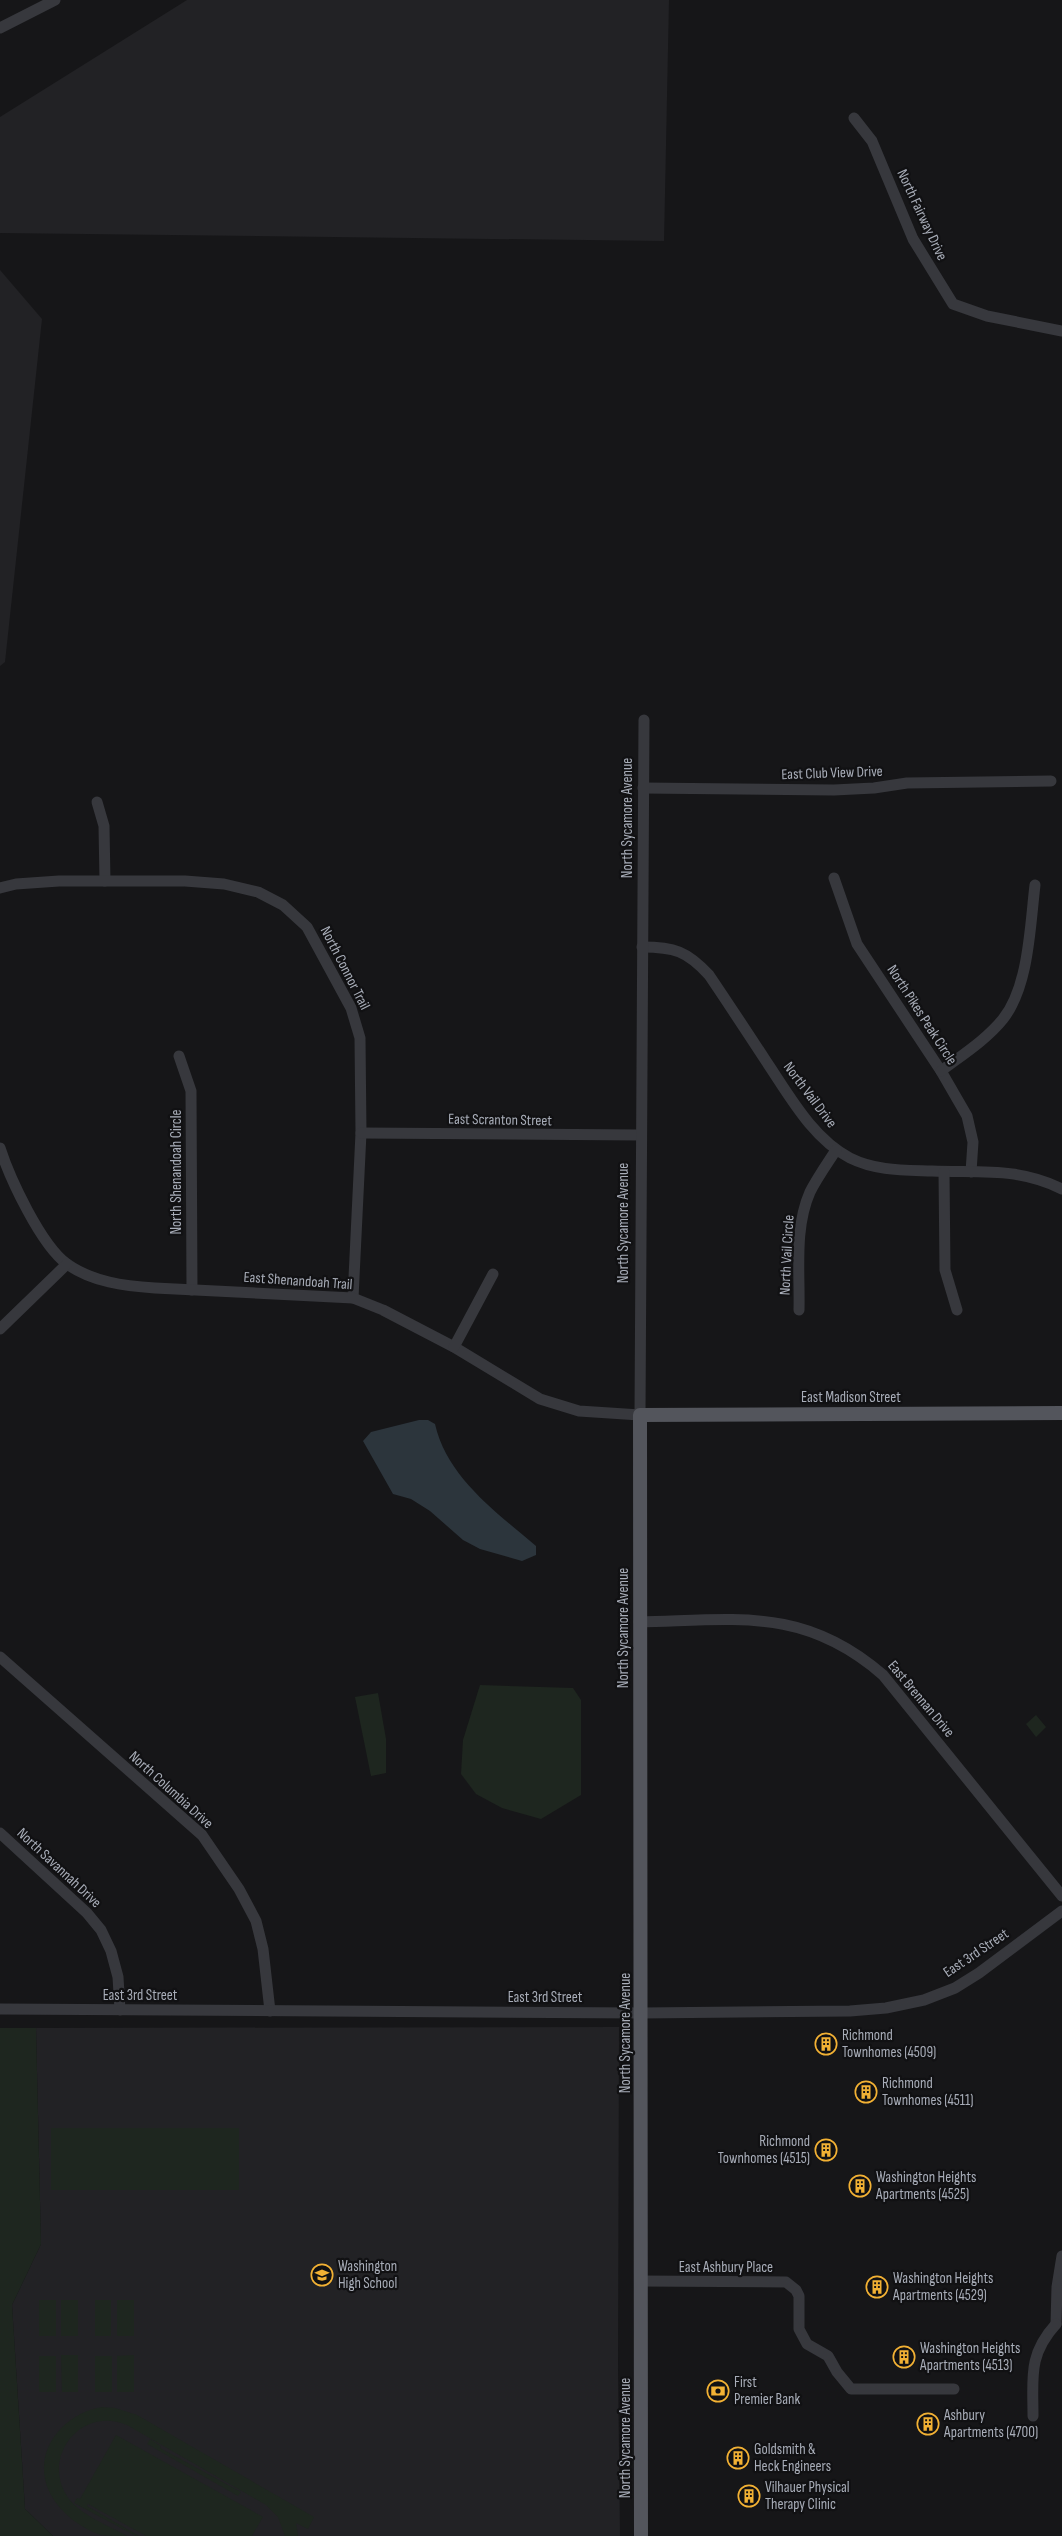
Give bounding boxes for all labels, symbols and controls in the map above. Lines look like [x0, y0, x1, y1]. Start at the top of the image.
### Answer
street label: North Fairway Drive [893, 166, 951, 264]
street label: North Sycamore Avenue [618, 758, 637, 878]
street label: East Club View Drive [781, 762, 883, 784]
street label: North Connor Trail [316, 923, 374, 1013]
street label: North Pikes Peak Circle [883, 961, 961, 1069]
street label: North Vail Drive [779, 1058, 841, 1132]
street label: North Shenandoah Circle [167, 1109, 186, 1235]
street label: East Scranton Street [448, 1110, 553, 1130]
street label: North Sycamore Avenue [614, 1163, 633, 1283]
street label: North Vail Circle [775, 1214, 799, 1296]
street label: East Shenandoah Trail [243, 1268, 353, 1294]
street label: East Madison Street [801, 1388, 901, 1407]
street label: North Sycamore Avenue [614, 1568, 633, 1688]
street label: East Brennan Drive [883, 1657, 959, 1741]
street label: North Columbia Drive [125, 1747, 217, 1833]
street label: North Savannah Drive [13, 1824, 105, 1912]
street label: East 3rd Street [940, 1924, 1013, 1982]
street label: North Sycamore Avenue [616, 1973, 635, 2093]
street label: East 3rd Street [103, 1986, 178, 2005]
street label: East 3rd Street [508, 1988, 583, 2007]
place label: Richmond Townhomes (4509) [842, 2026, 936, 2062]
building icon: Richmond Townhomes (4509) [814, 2032, 838, 2056]
place label: Richmond Townhomes (4511) [882, 2074, 974, 2110]
building icon: Richmond Townhomes (4511) [854, 2080, 878, 2104]
place label: Richmond Townhomes (4515) [718, 2132, 810, 2168]
building icon: Richmond Townhomes (4515) [814, 2138, 838, 2162]
place label: Washington Heights Apartments (4525) [875, 2168, 976, 2204]
building icon: Washington Heights Apartments (4525) [848, 2174, 872, 2198]
place label: Washington High School [338, 2257, 397, 2293]
street label: East Ashbury Place [679, 2258, 773, 2277]
school or university icon: Washington High School [310, 2263, 334, 2287]
place label: Washington Heights Apartments (4529) [892, 2269, 993, 2305]
building icon: Washington Heights Apartments (4529) [865, 2275, 889, 2299]
place label: Washington Heights Apartments (4513) [919, 2339, 1020, 2375]
building icon: Washington Heights Apartments (4513) [892, 2345, 916, 2369]
place label: First Premier Bank [734, 2373, 800, 2409]
street label: North Sycamore Avenue [616, 2378, 635, 2498]
bank icon: First Premier Bank [706, 2379, 730, 2403]
place label: Ashbury Apartments (4700) [943, 2406, 1038, 2442]
building icon: Ashbury Apartments (4700) [916, 2412, 940, 2436]
place label: Goldsmith & Heck Engineers [754, 2440, 831, 2476]
building icon: Goldsmith & Heck Engineers [726, 2446, 750, 2470]
place label: Vilhauer Physical Therapy Clinic [765, 2478, 850, 2514]
building icon: Vilhauer Physical Therapy Clinic [737, 2484, 761, 2508]

